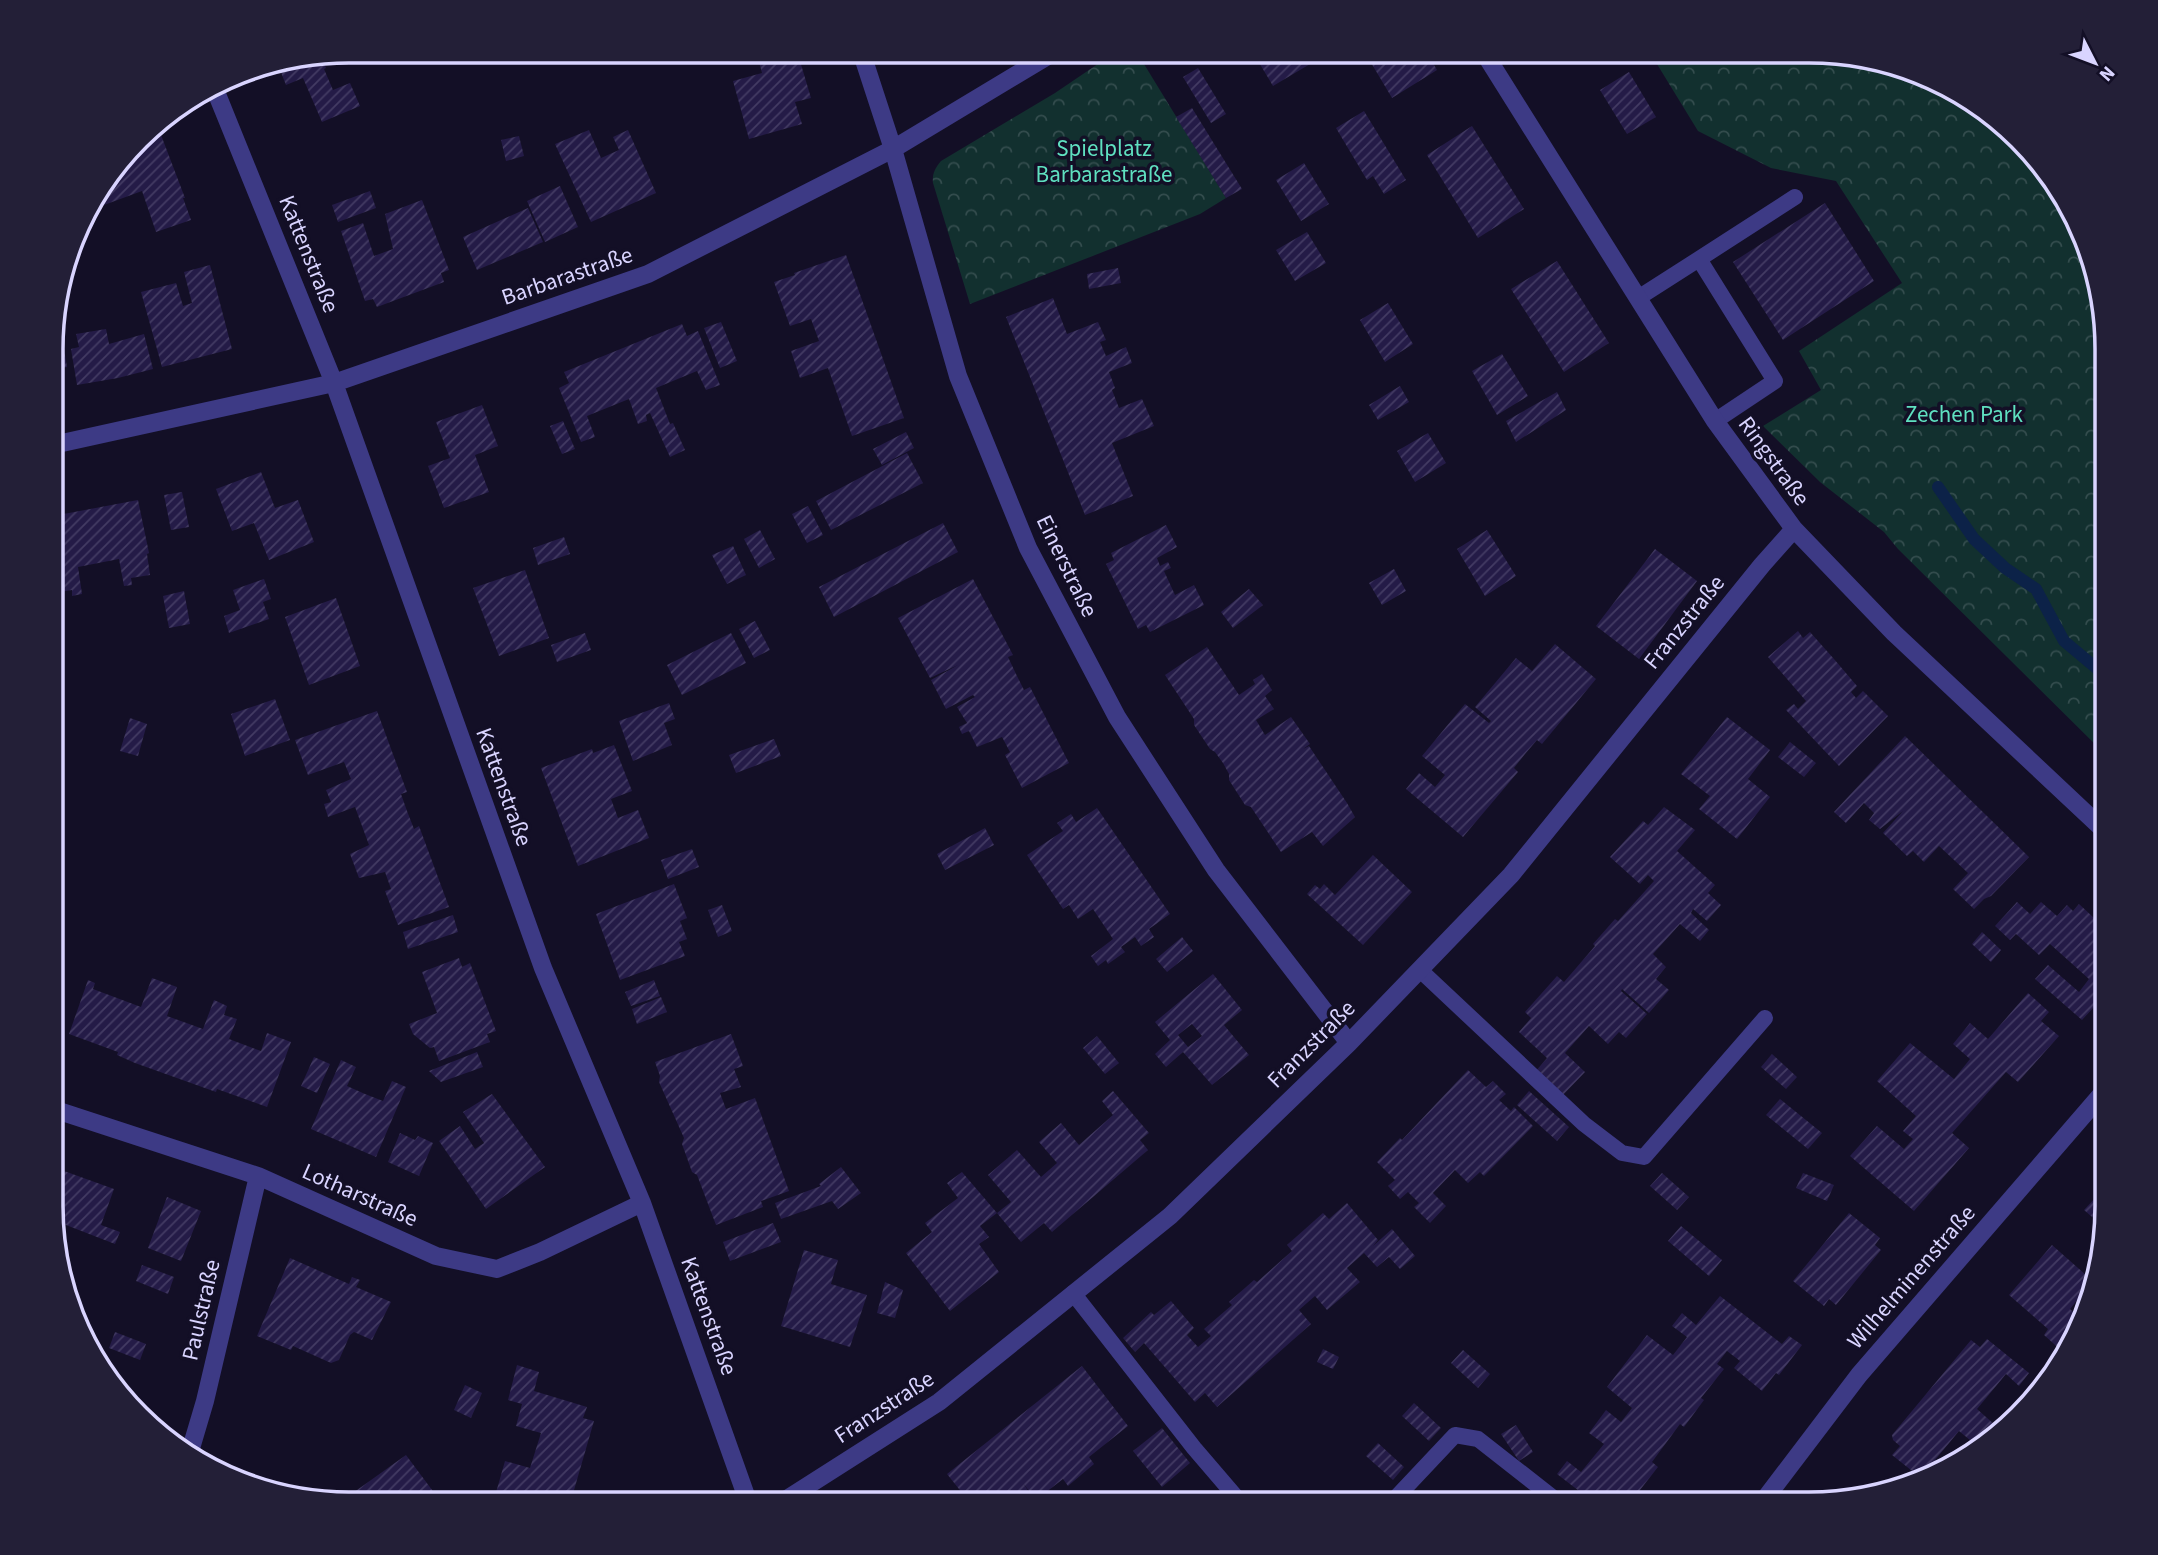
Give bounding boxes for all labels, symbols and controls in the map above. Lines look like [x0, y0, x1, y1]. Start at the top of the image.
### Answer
north arrow [2060, 28, 2130, 98]
text: N [2092, 60, 2121, 87]
park label: Spielplatz Barbarastraße [1036, 132, 1172, 191]
street label: Kattenstraße [270, 190, 348, 318]
street label: Barbarastraße [497, 238, 637, 314]
park label: Zechen Park [1905, 398, 2024, 431]
street label: Ringstraße [1730, 409, 1818, 513]
street label: Einerstraße [1028, 509, 1106, 623]
street label: Franzstraße [1636, 568, 1732, 676]
street label: Kattenstraße [467, 723, 541, 851]
street label: Franzstraße [1259, 992, 1363, 1096]
street label: Lotharstraße [297, 1155, 423, 1235]
street label: Wilhelminenstraße [1839, 1198, 1983, 1356]
street label: Kattenstraße [672, 1252, 746, 1380]
street label: Paulstraße [173, 1256, 229, 1364]
street label: Franzstraße [828, 1362, 940, 1452]

